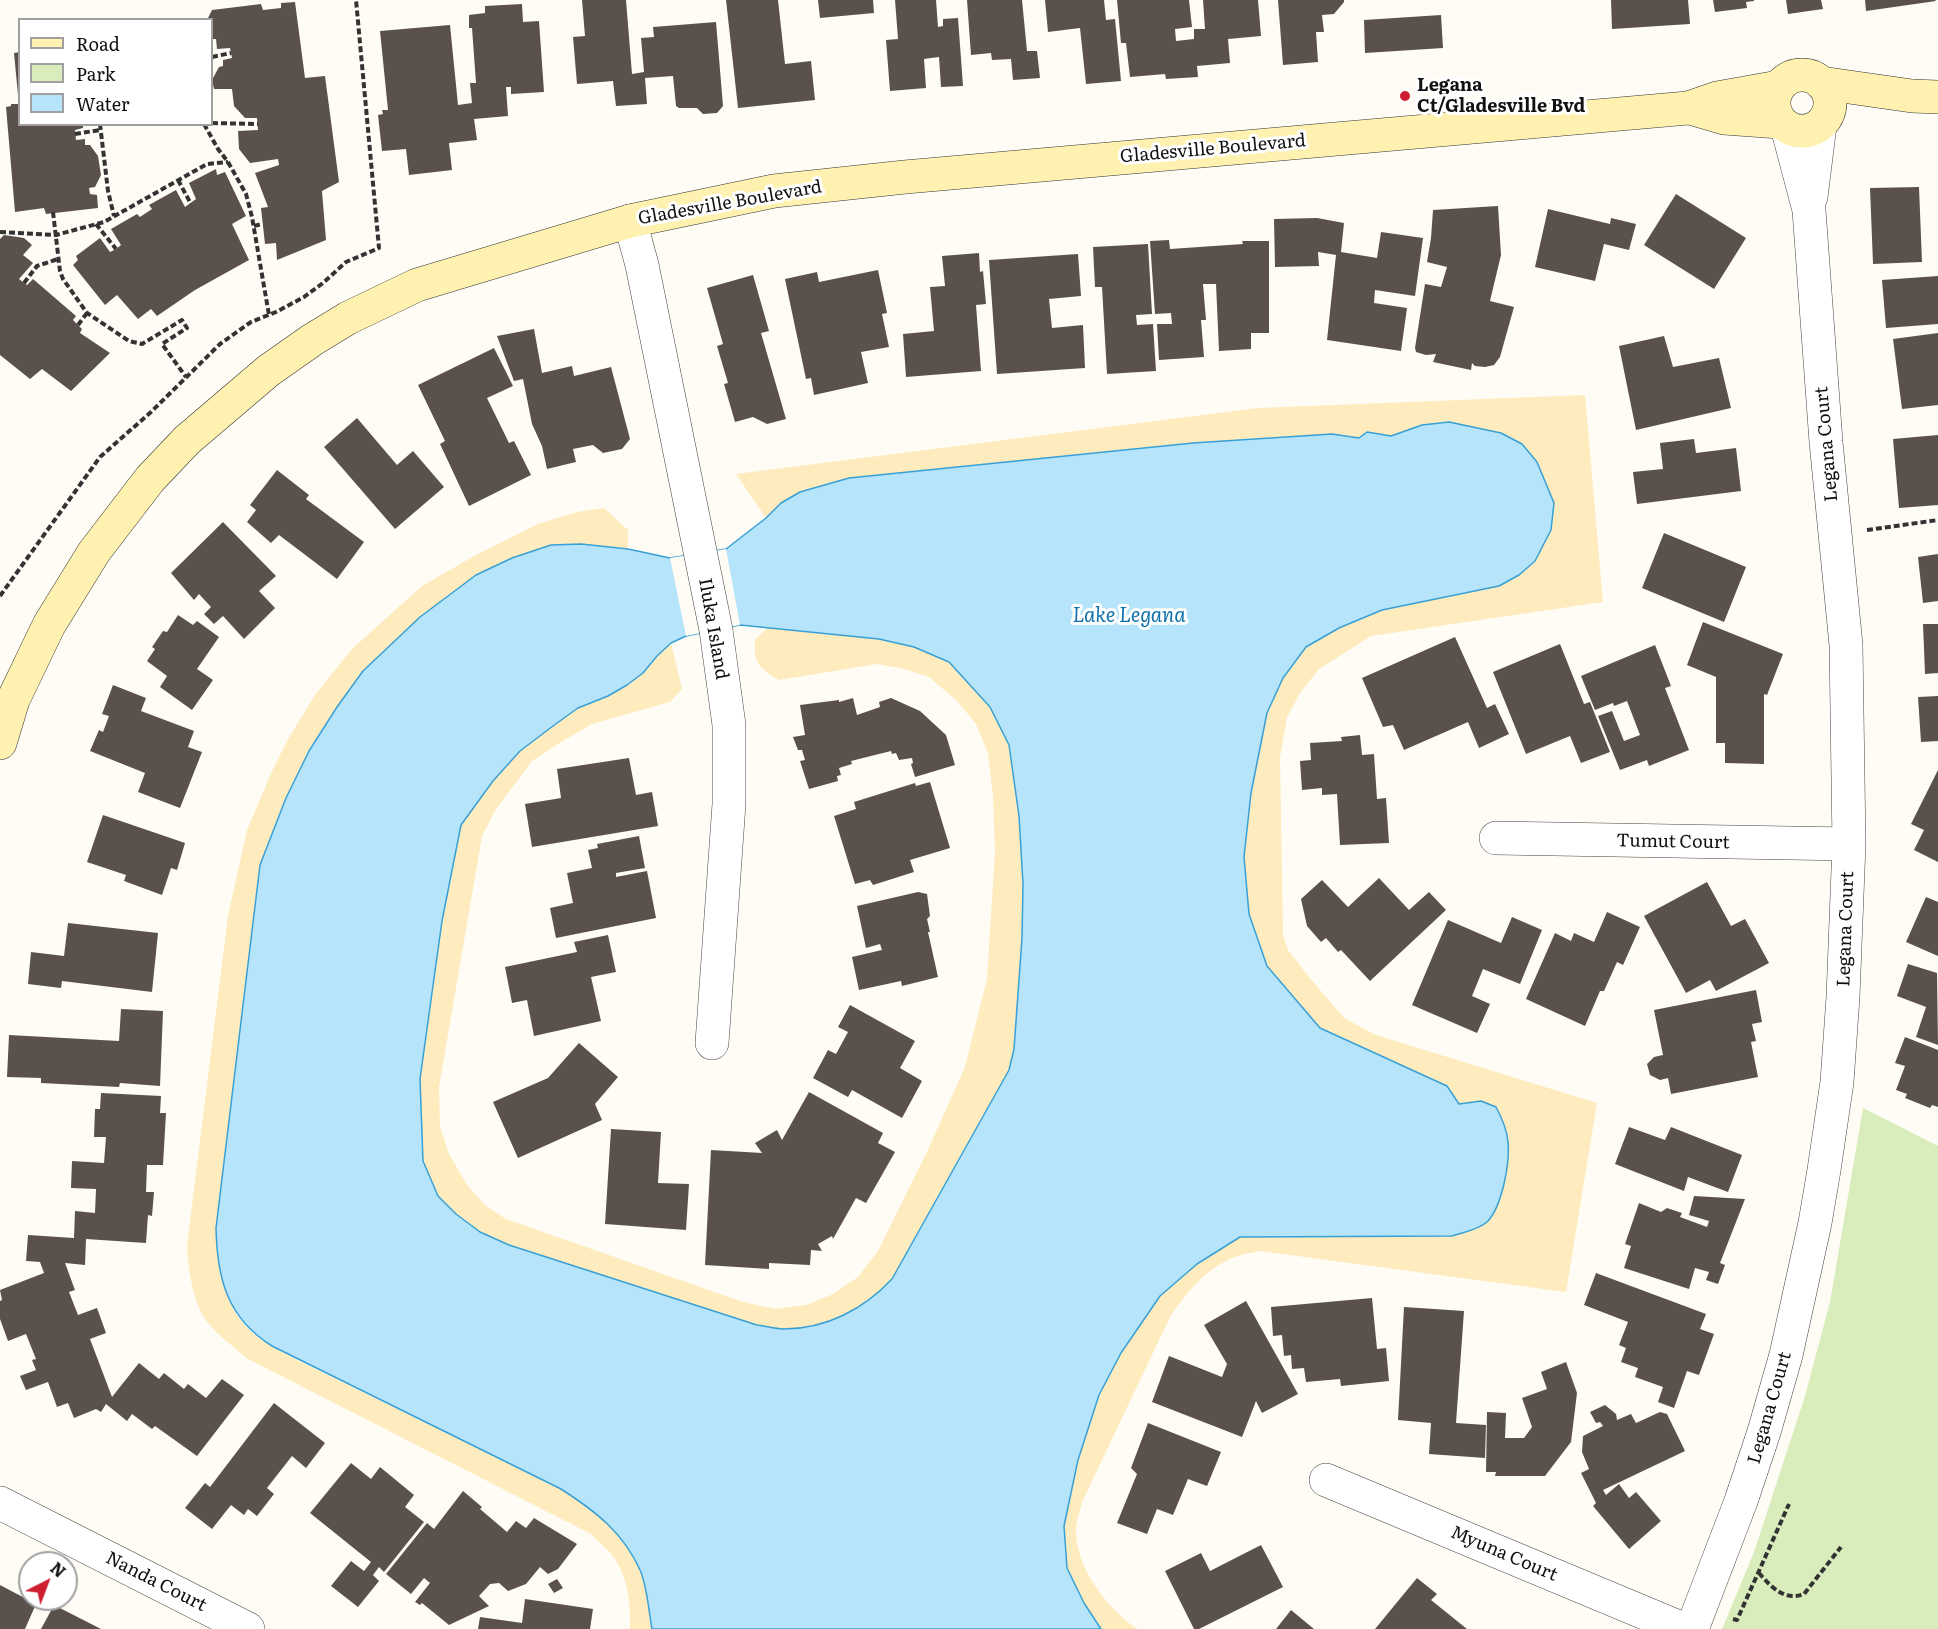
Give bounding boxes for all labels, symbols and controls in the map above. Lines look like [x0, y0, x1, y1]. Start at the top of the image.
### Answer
legend [18, 18, 213, 126]
text: Road [76, 30, 120, 57]
text: Park [76, 60, 115, 87]
place label: Legana Ct/Gladesville Bvd [1417, 75, 1585, 118]
marker: Legana Ct/Gladesville Bvd [1398, 89, 1412, 103]
text: Water [76, 90, 129, 117]
street label: Gladesville Boulevard [1119, 130, 1307, 168]
street label: Gladesville Boulevard [636, 176, 824, 230]
street label: Legana Court [1811, 385, 1843, 503]
street label: Iluka Island [693, 577, 733, 681]
water label: Lake Legana [1072, 604, 1186, 628]
street label: Tumut Court [1616, 830, 1730, 854]
street label: Legana Court [1833, 871, 1859, 987]
street label: Legana Court [1744, 1349, 1796, 1467]
street label: Myuna Court [1447, 1522, 1561, 1586]
street label: Nanda Court [102, 1547, 210, 1617]
north arrow [18, 1551, 78, 1611]
text: N [46, 1556, 72, 1583]

